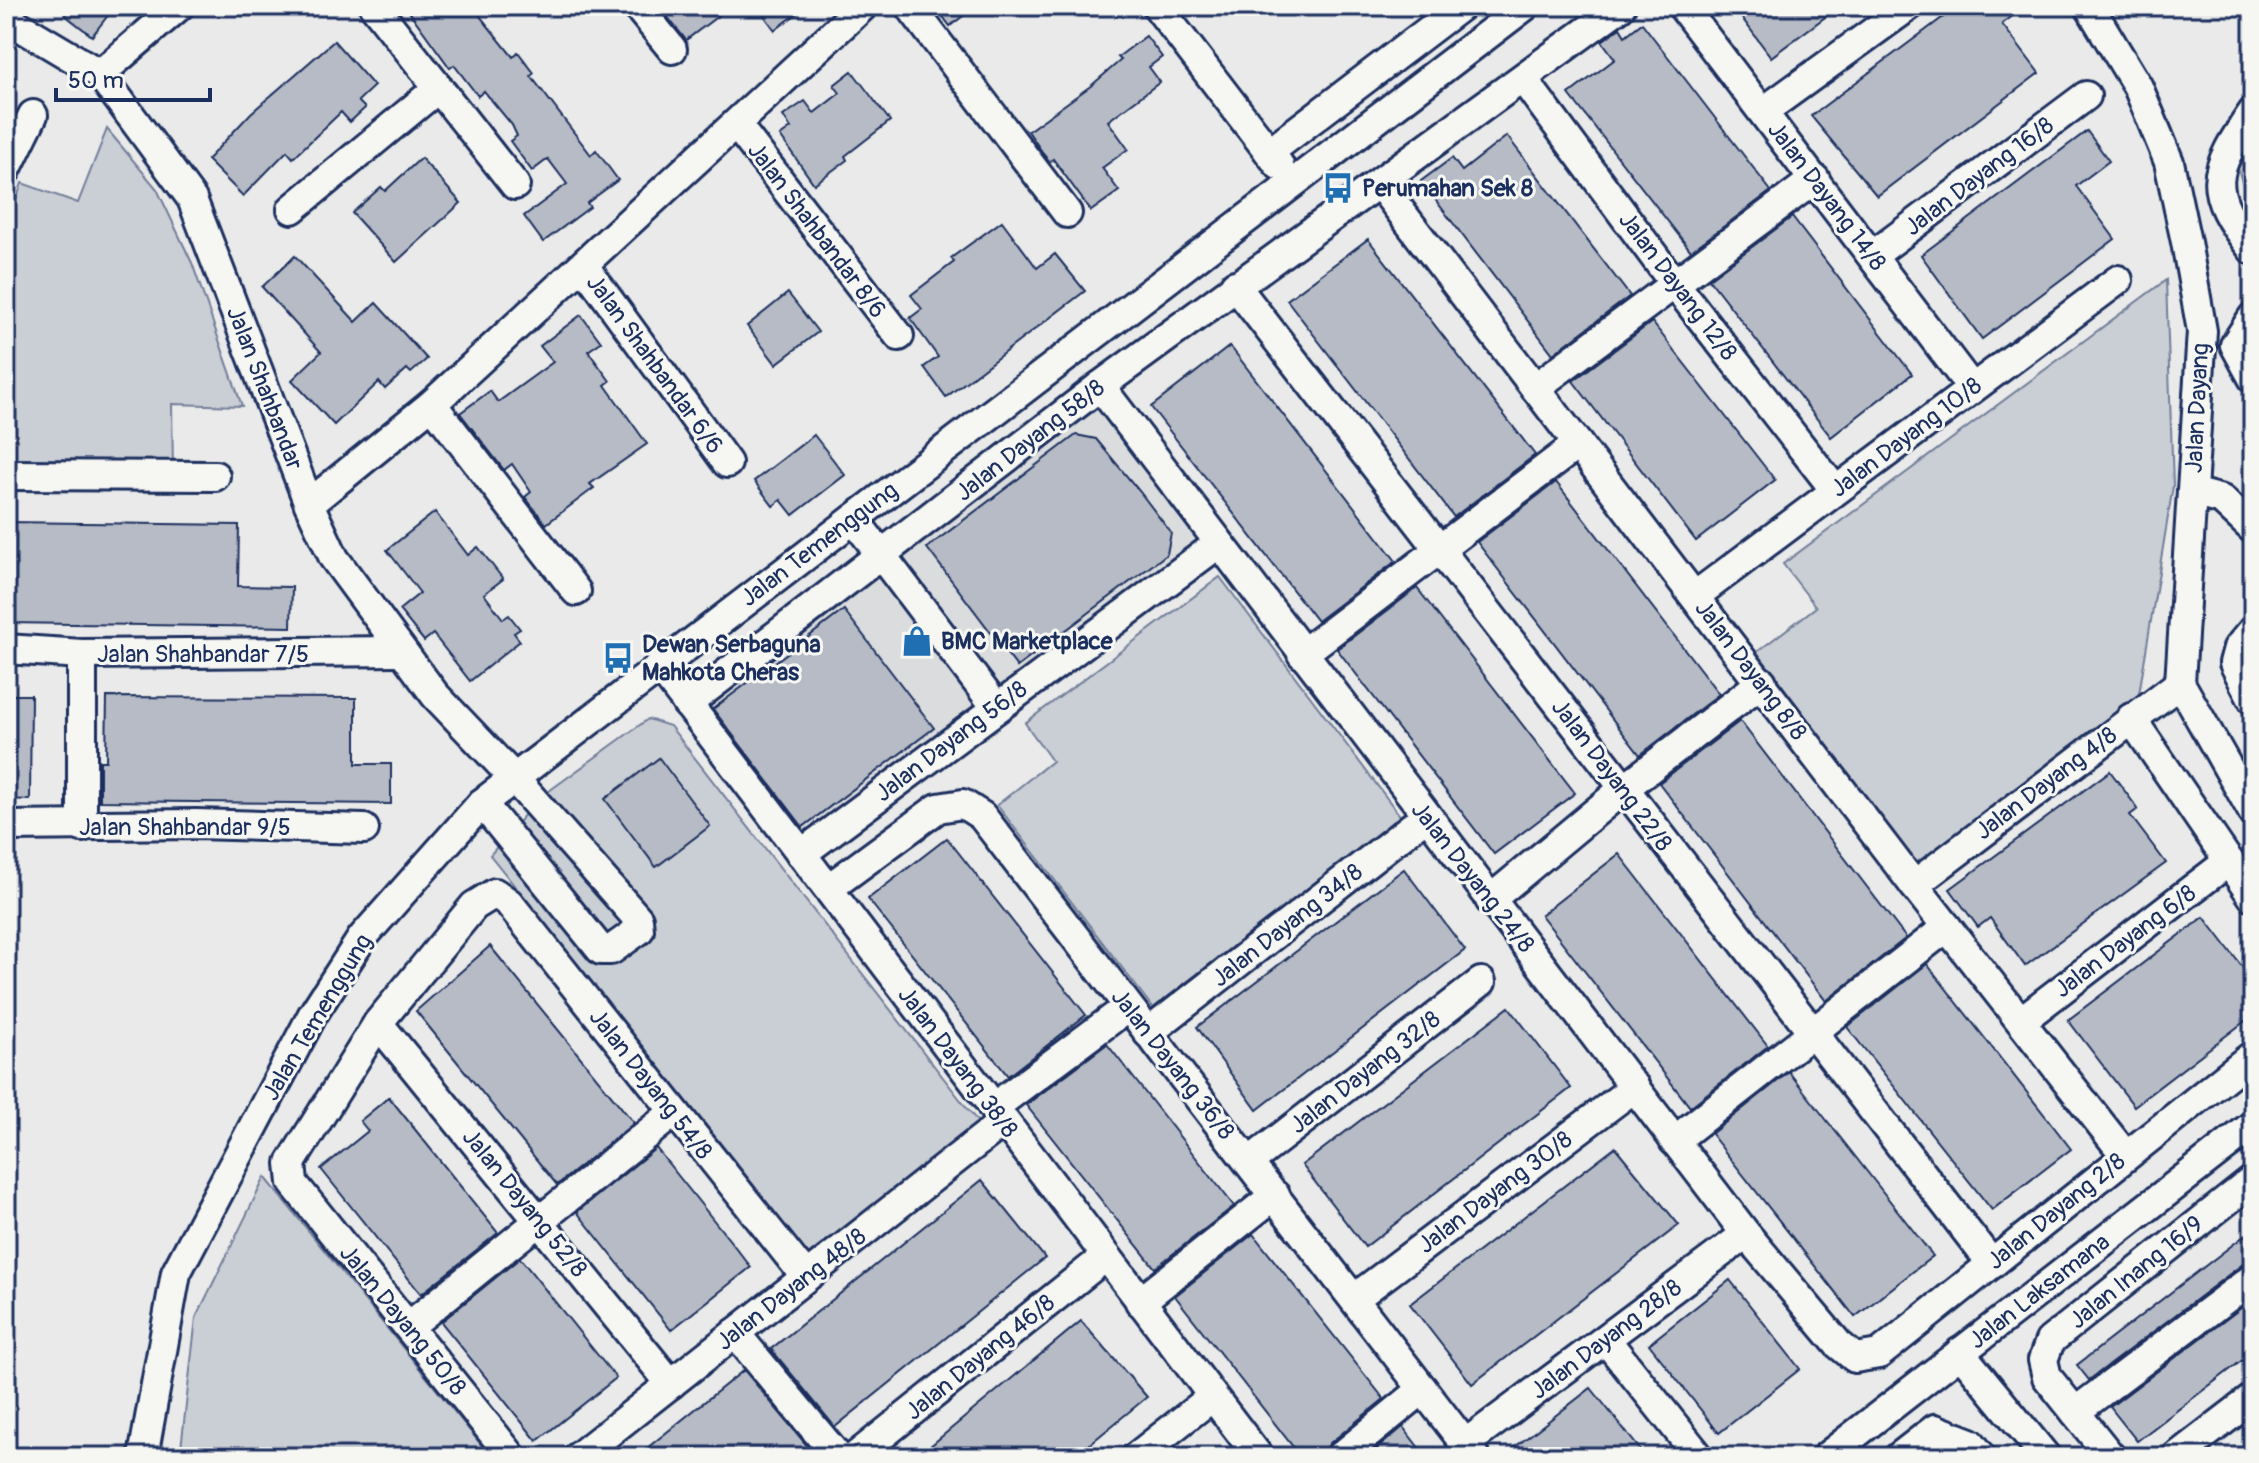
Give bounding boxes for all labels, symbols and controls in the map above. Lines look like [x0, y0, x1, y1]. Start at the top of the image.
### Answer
scale bar [56, 52, 210, 102]
text: 50 m [68, 66, 124, 95]
street label: Jalan Dayang 16/8 [1899, 111, 2060, 242]
street label: Jalan Dayang 14/8 [1761, 116, 1892, 277]
street label: Jalan Shahbandar 8/6 [741, 137, 892, 324]
bus stop icon: Perumahan Sek 8 [1321, 171, 1355, 205]
place label: Perumahan Sek 8 [1362, 174, 1533, 203]
street label: Jalan Dayang 12/8 [1612, 206, 1743, 366]
street label: Jalan Shahbandar 6/6 [580, 269, 729, 460]
street label: Jalan Shahbandar [220, 302, 309, 474]
street label: Jalan Dayang [2180, 342, 2215, 474]
street label: Jalan Dayang 10/8 [1825, 371, 1988, 504]
street label: Jalan Dayang 58/8 [950, 373, 1111, 508]
street label: Jalan Temenggung [735, 476, 904, 613]
street label: Jalan Dayang 8/8 [1688, 594, 1813, 746]
shop icon: BMC Marketplace [900, 624, 934, 658]
place label: BMC Marketplace [941, 627, 1114, 656]
place label: Dewan Serbaguna Mahkota Cheras [642, 630, 821, 687]
street label: Jalan Shahbandar 7/5 [97, 640, 309, 669]
bus stop icon: Dewan Serbaguna Mahkota Cheras [601, 641, 635, 675]
street label: Jalan Dayang 56/8 [869, 675, 1033, 808]
street label: Jalan Dayang 22/8 [1545, 694, 1678, 857]
street label: Jalan Dayang 4/8 [1970, 721, 2123, 846]
street label: Jalan Dayang 24/8 [1405, 796, 1540, 959]
street label: Jalan Shahbandar 9/5 [79, 813, 291, 842]
street label: Jalan Dayang 34/8 [1206, 858, 1368, 993]
street label: Jalan Dayang 6/8 [2049, 879, 2202, 1004]
street label: Jalan Temenggung [256, 929, 379, 1106]
street label: Jalan Dayang 38/8 [891, 981, 1024, 1144]
street label: Jalan Dayang 36/8 [1105, 983, 1240, 1146]
street label: Jalan Dayang 54/8 [583, 1003, 718, 1165]
street label: Jalan Dayang 32/8 [1284, 1005, 1446, 1140]
street label: Jalan Dayang 52/8 [456, 1123, 593, 1283]
street label: Jalan Dayang 30/8 [1412, 1125, 1578, 1260]
street label: Jalan Dayang 2/8 [1981, 1147, 2131, 1276]
street label: Jalan Inang 16/9 [2064, 1210, 2209, 1335]
street label: Jalan Dayang 48/8 [711, 1222, 872, 1357]
street label: Jalan Laksamana [1963, 1227, 2115, 1355]
street label: Jalan Dayang 50/8 [333, 1239, 472, 1402]
street label: Jalan Dayang 28/8 [1525, 1273, 1688, 1406]
street label: Jalan Dayang 46/8 [900, 1288, 1061, 1427]

